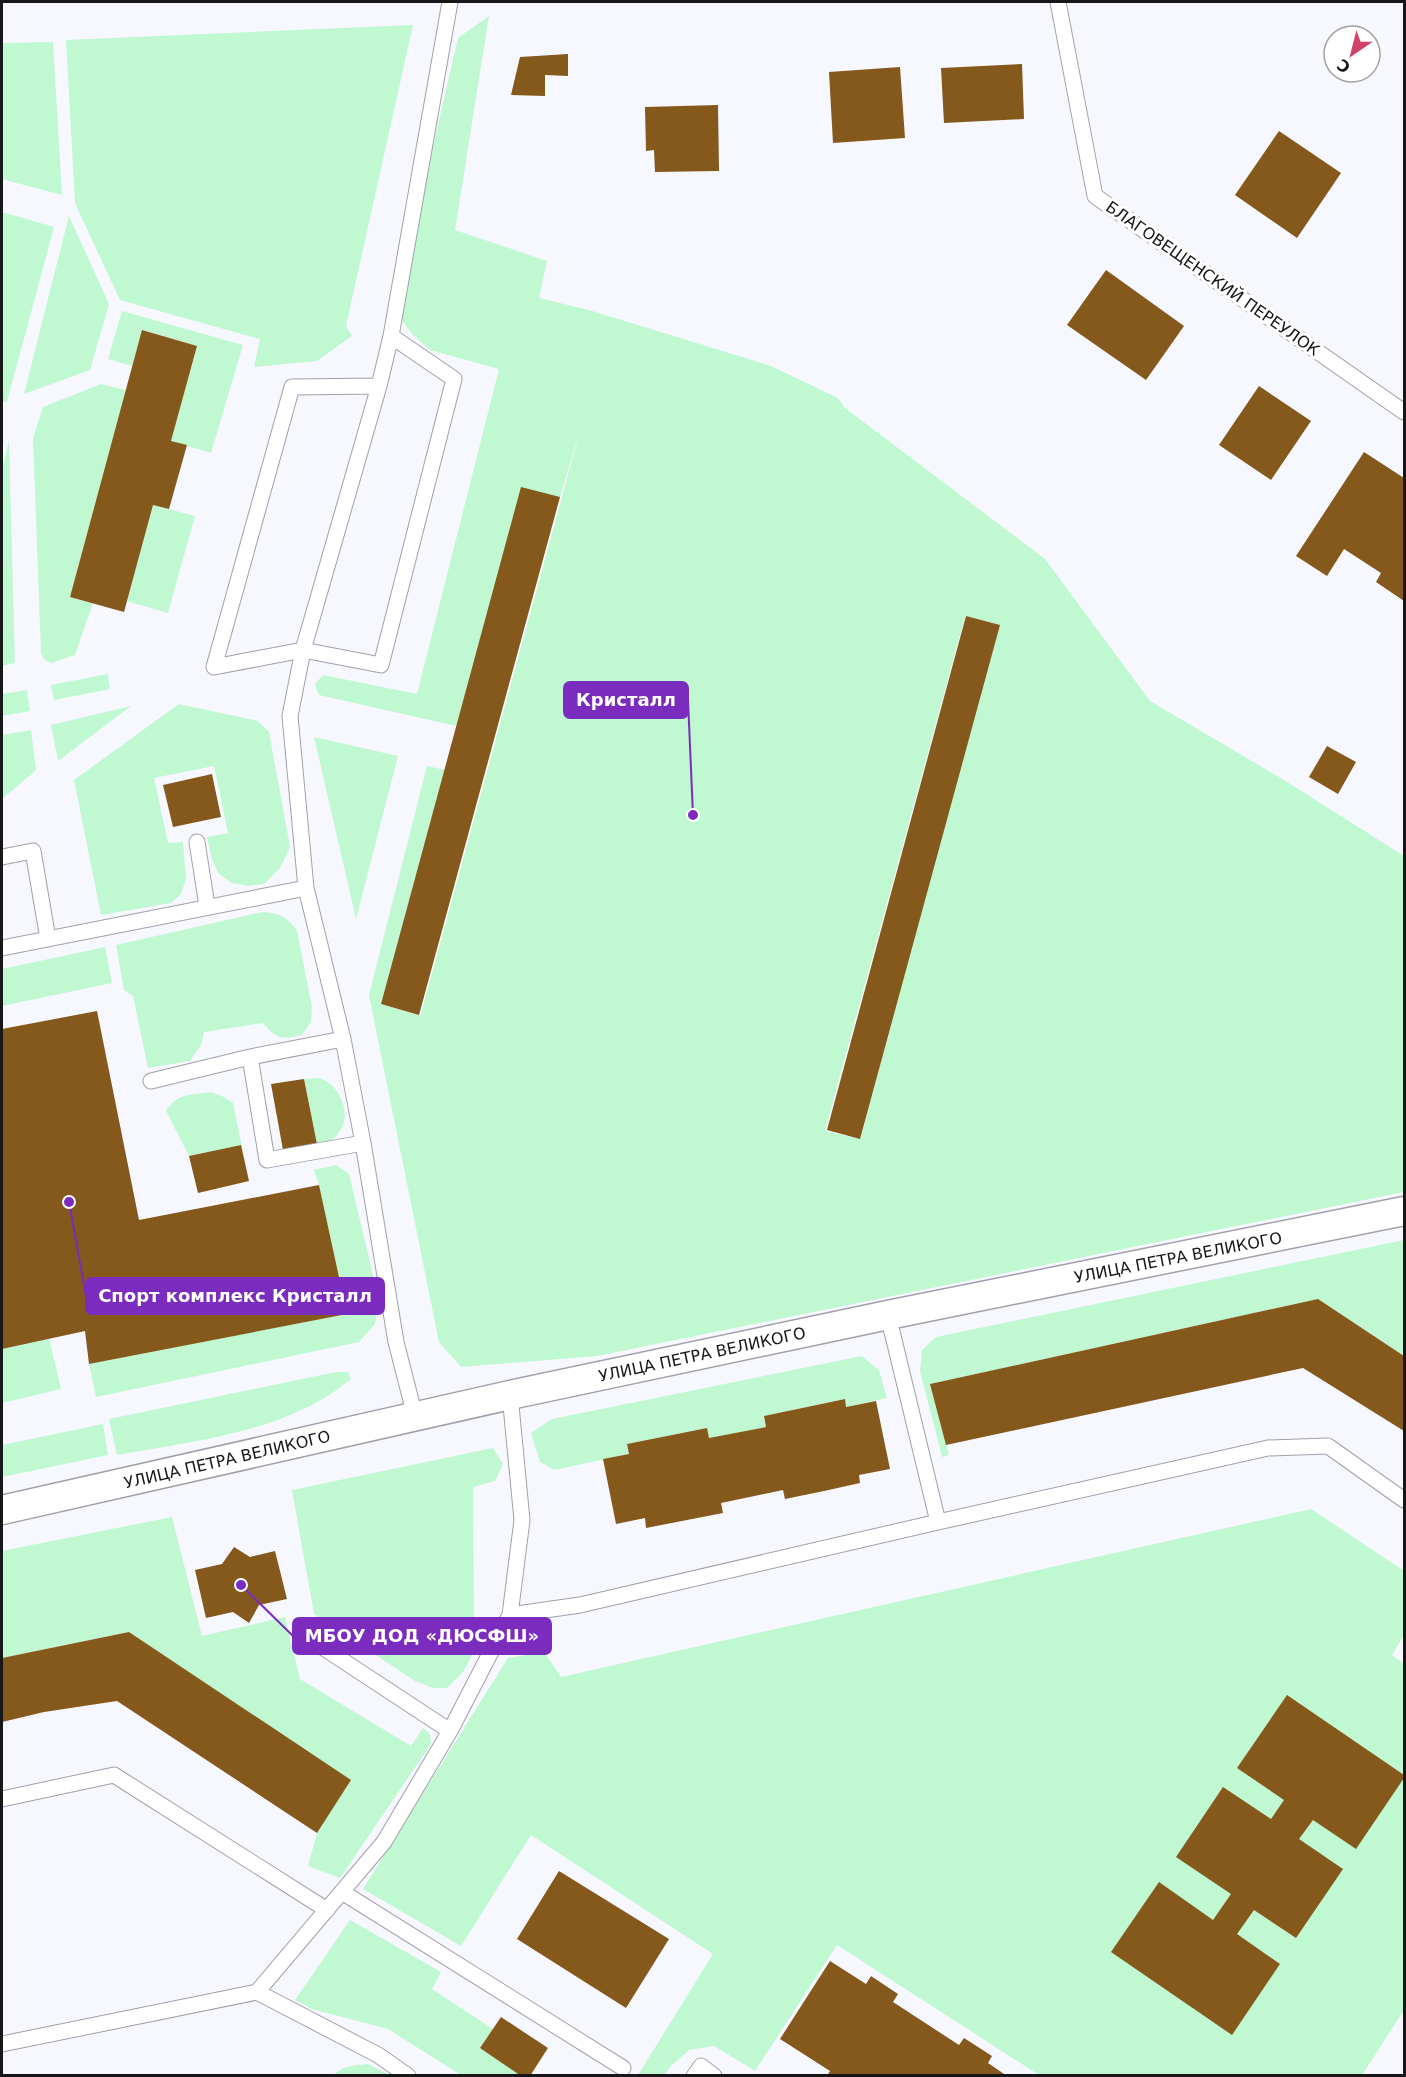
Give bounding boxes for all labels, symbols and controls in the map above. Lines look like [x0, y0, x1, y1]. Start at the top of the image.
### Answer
north arrow [1322, 24, 1382, 84]
text: С [1333, 55, 1354, 77]
street label: БЛАГОВЕЩЕНСКИЙ ПЕРЕУЛОК [1102, 197, 1324, 360]
callout: Кристалл [564, 682, 688, 718]
text: Кристалл [576, 689, 676, 710]
street label: УЛИЦА ПЕТРА ВЕЛИКОГО [1073, 1228, 1284, 1287]
callout: Спорт комплекс Кристалл [86, 1278, 384, 1314]
text: Спорт комплекс Кристалл [98, 1285, 372, 1306]
street label: УЛИЦА ПЕТРА ВЕЛИКОГО [597, 1323, 807, 1386]
street label: УЛИЦА ПЕТРА ВЕЛИКОГО [122, 1426, 332, 1492]
callout: МБОУ ДОД «ДЮСФШ» [293, 1618, 551, 1654]
text: МБОУ ДОД «ДЮСФШ» [305, 1625, 539, 1646]

